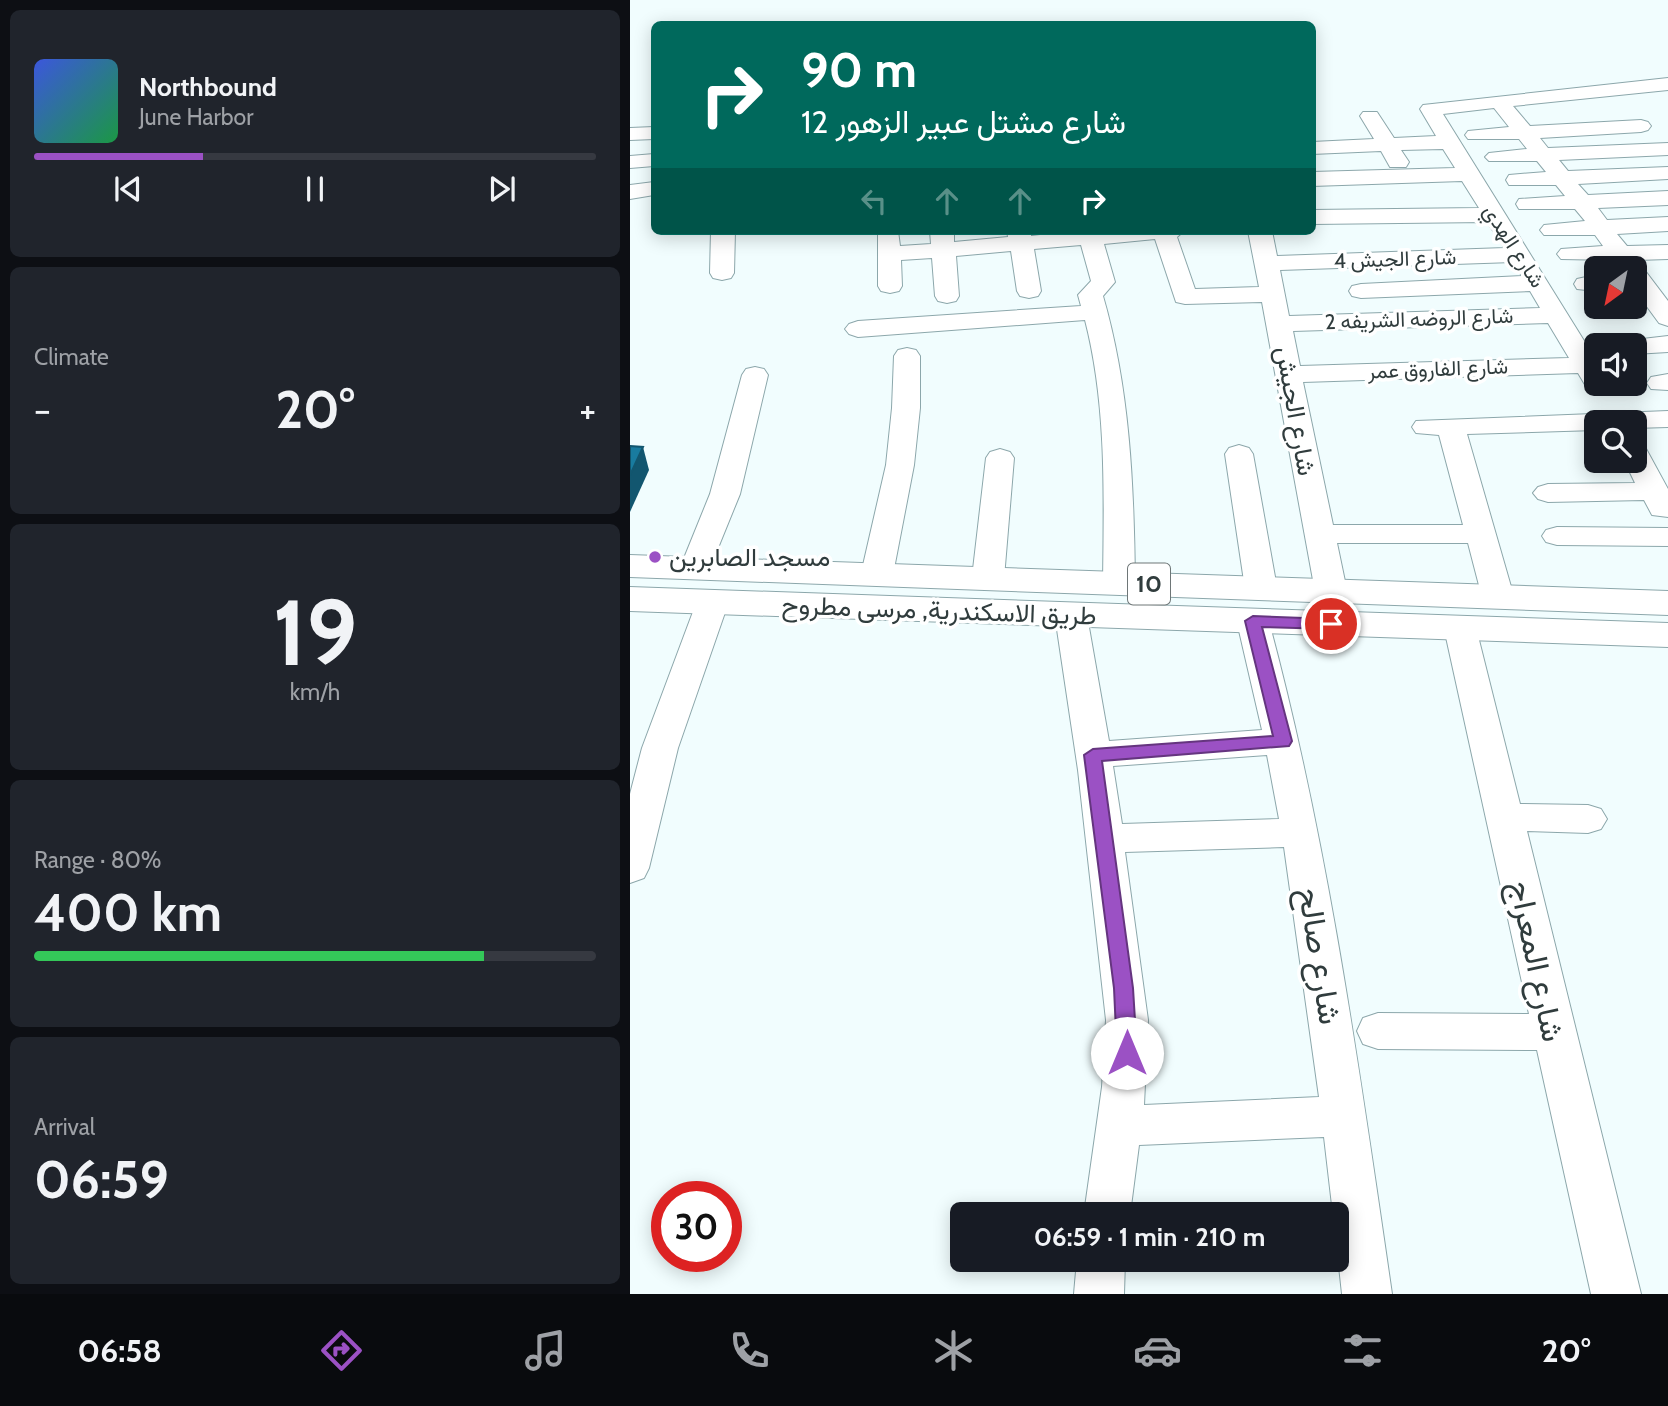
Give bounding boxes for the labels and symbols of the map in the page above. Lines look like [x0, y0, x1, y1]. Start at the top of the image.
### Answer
street label: شارع الهدي [1474, 199, 1551, 295]
street label: شارع الجيش 4 [1333, 244, 1457, 275]
north arrow [1584, 256, 1647, 318]
street label: شارع الروضه الشريفه 2 [1324, 303, 1514, 336]
street label: شارع الجيش [1267, 344, 1323, 479]
street label: شارع الفاروق عمر [1366, 354, 1509, 385]
place label: مسجد الصابرين [669, 541, 830, 573]
marker: مسجد الصابرين [647, 549, 663, 565]
road number: 10 [1128, 564, 1170, 604]
street label: طريق الاسكندرية, مرسى مطروح [781, 589, 1097, 633]
pin [1301, 594, 1361, 654]
street label: شارع المعراج [1498, 877, 1574, 1046]
street label: شارع صالح [1287, 885, 1351, 1028]
position arrow [1090, 1016, 1164, 1090]
speed limit sign: 30 [651, 1181, 742, 1272]

